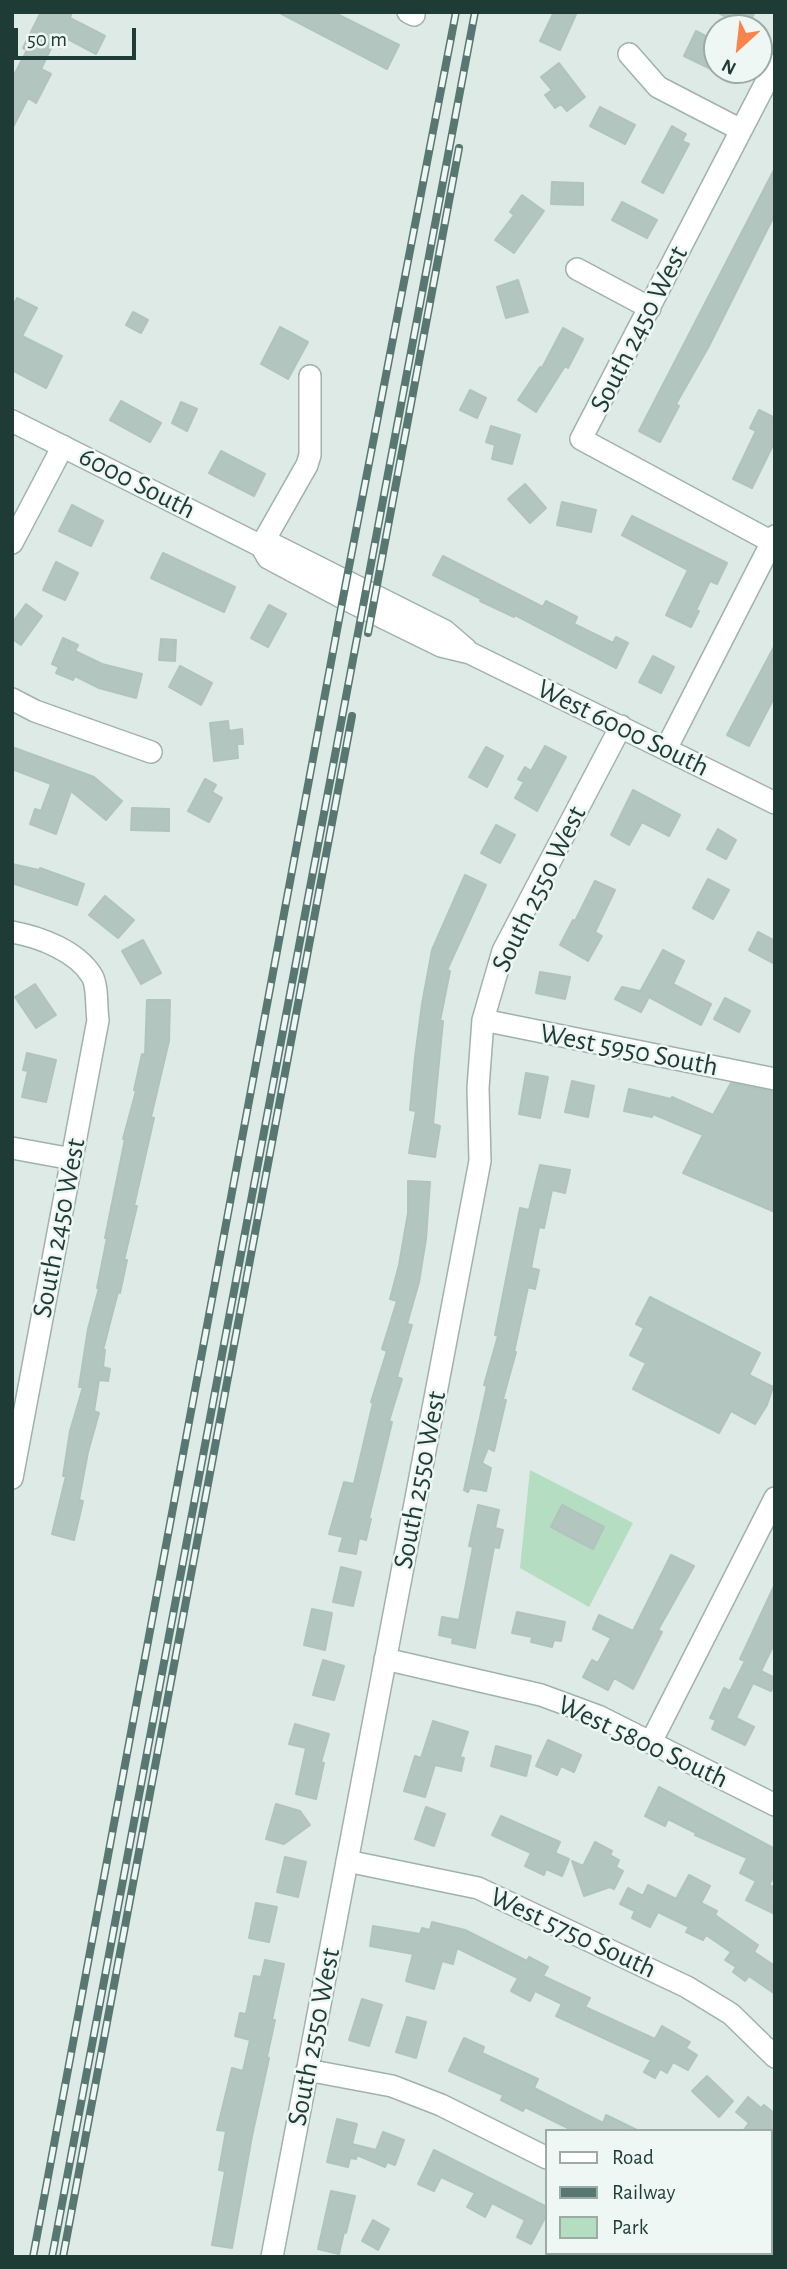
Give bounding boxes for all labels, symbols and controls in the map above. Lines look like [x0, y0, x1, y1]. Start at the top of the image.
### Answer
scale bar [18, 14, 140, 58]
north arrow [703, 14, 773, 84]
text: 50 m [27, 29, 67, 50]
text: N [719, 55, 739, 78]
street label: South 2450 West [583, 240, 695, 418]
street label: 6000 South [73, 439, 201, 527]
street label: West 6000 South [532, 672, 714, 784]
street label: South 2550 West [484, 801, 594, 977]
street label: West 5950 South [537, 1016, 721, 1084]
street label: South 2450 West [25, 1135, 93, 1321]
street label: South 2550 West [386, 1388, 454, 1572]
street label: West 5800 South [553, 1688, 733, 1796]
street label: West 5750 South [485, 1880, 661, 1986]
street label: South 2550 West [280, 1945, 348, 2129]
legend [546, 2129, 773, 2255]
text: Road [612, 2147, 654, 2168]
text: Railway [612, 2182, 675, 2203]
text: Park [612, 2217, 648, 2238]

